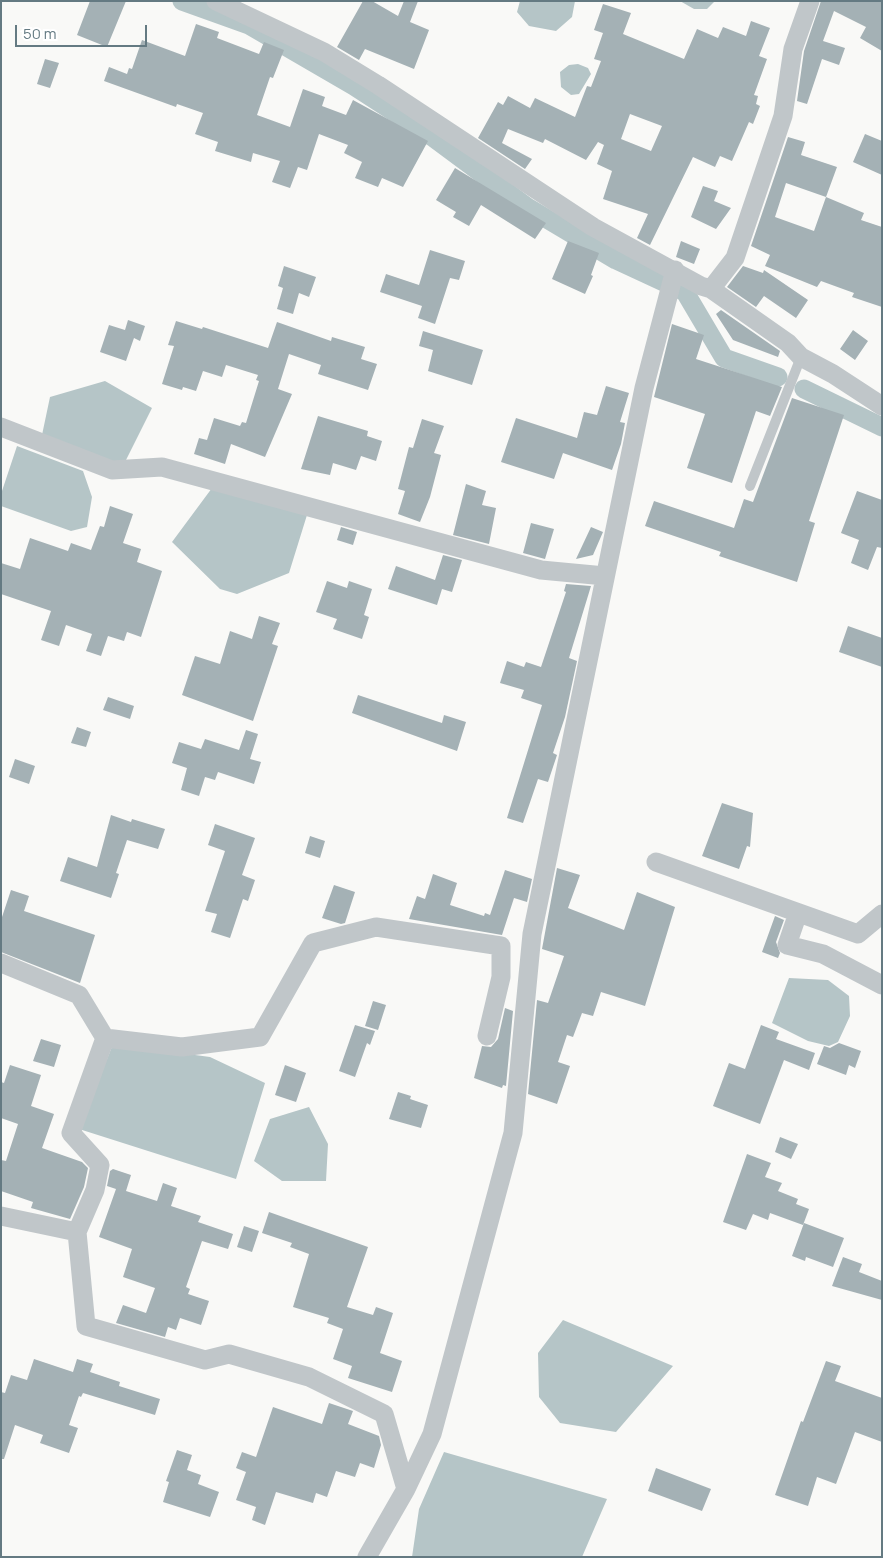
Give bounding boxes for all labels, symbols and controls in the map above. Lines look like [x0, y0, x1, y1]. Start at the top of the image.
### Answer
scale bar [18, 15, 150, 47]
text: 50 m [23, 23, 57, 44]

